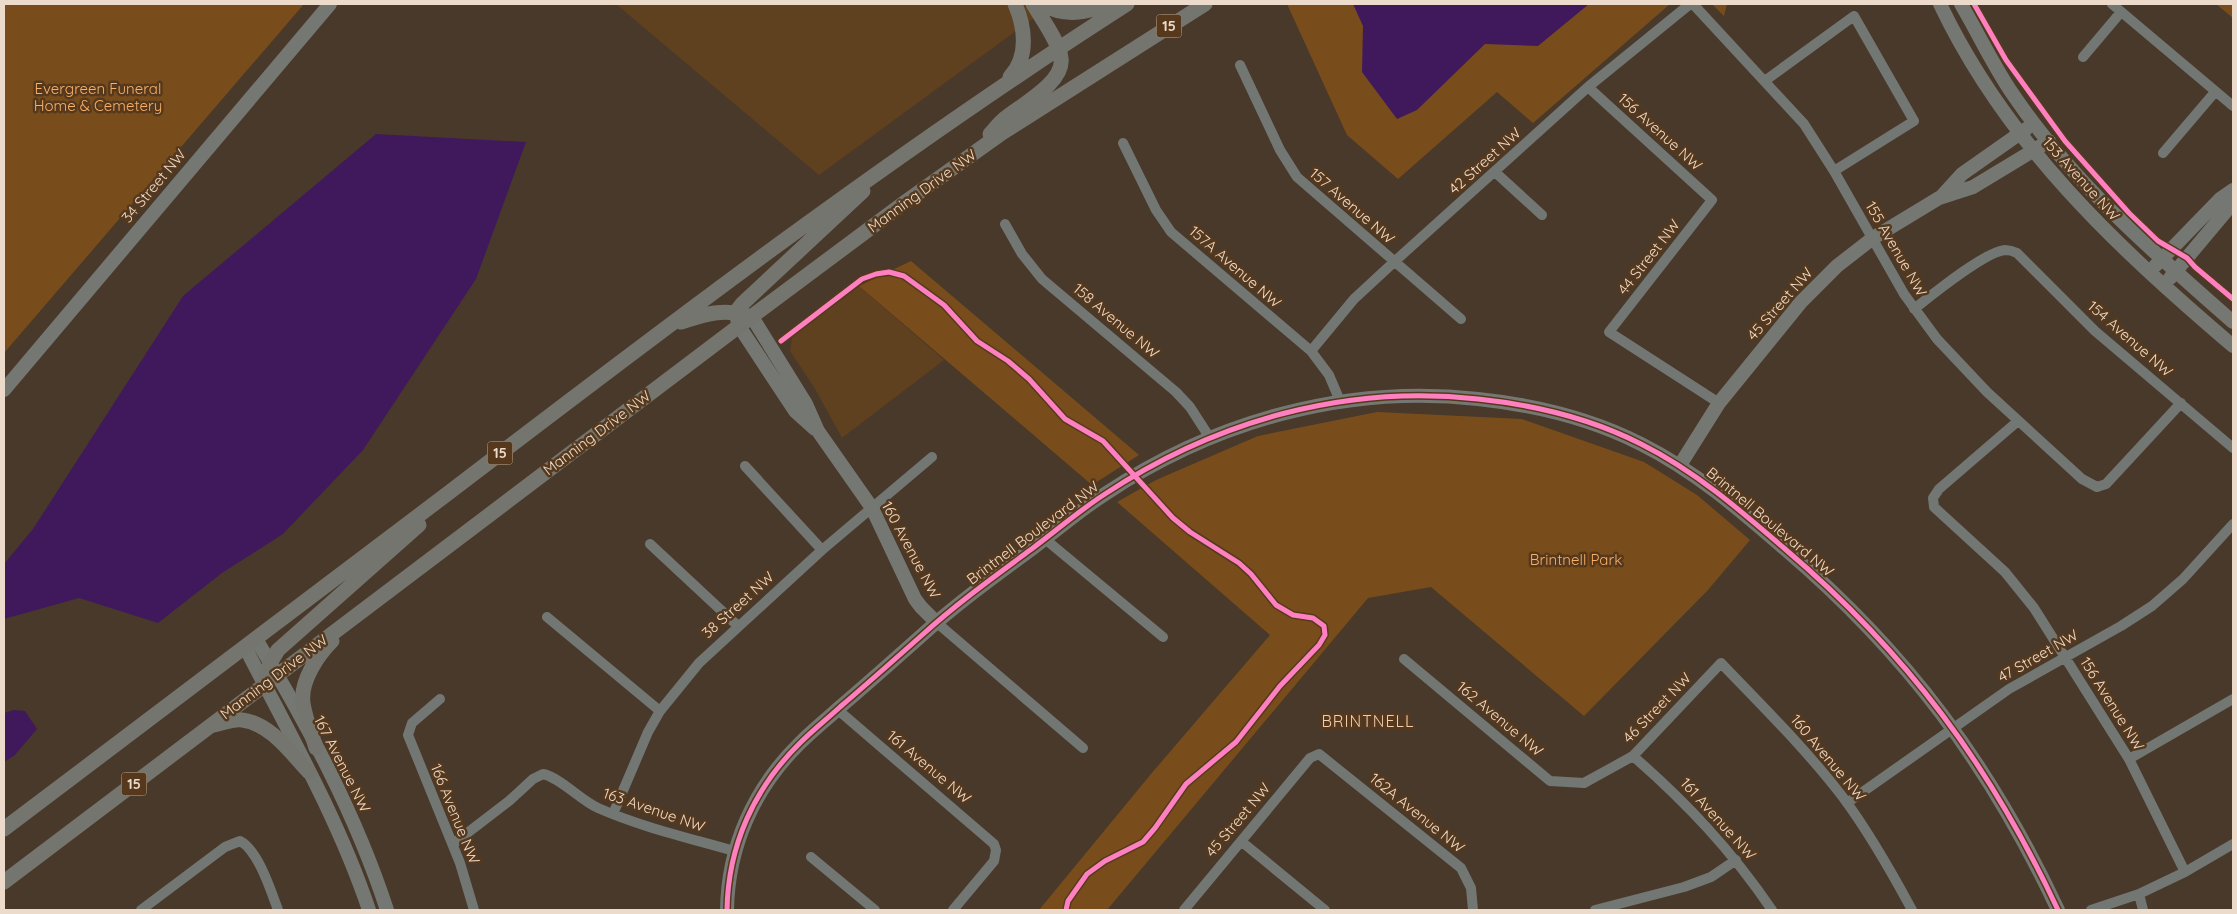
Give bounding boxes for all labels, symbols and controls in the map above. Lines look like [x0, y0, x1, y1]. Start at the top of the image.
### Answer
road number: 15 [1156, 15, 1182, 38]
park label: Evergreen Funeral Home & Cemetery [34, 79, 162, 115]
street label: 156 Avenue NW [1614, 89, 1707, 175]
street label: 42 Street NW [1445, 123, 1525, 198]
street label: 153 Avenue NW [2039, 133, 2124, 225]
street label: Manning Drive NW [864, 144, 980, 236]
street label: 34 Street NW [117, 145, 190, 226]
street label: 157 Avenue NW [1306, 164, 1399, 248]
street label: 155 Avenue NW [1862, 198, 1932, 300]
street label: 44 Street NW [1613, 215, 1684, 298]
street label: 157A Avenue NW [1185, 221, 1286, 312]
street label: 45 Street NW [1743, 263, 1817, 344]
street label: 158 Avenue NW [1069, 279, 1164, 363]
street label: 154 Avenue NW [2084, 297, 2177, 381]
street label: Manning Drive NW [539, 386, 655, 479]
road number: 15 [488, 442, 512, 464]
street label: Brintnell Boulevard NW [1703, 463, 1838, 581]
street label: Brintnell Boulevard NW [963, 476, 1103, 589]
street label: 160 Avenue NW [878, 498, 945, 602]
park label: Brintnell Park [1530, 550, 1622, 569]
street label: 38 Street NW [698, 567, 778, 642]
street label: 47 Street NW [1994, 625, 2082, 686]
street label: Manning Drive NW [216, 630, 332, 723]
street label: 156 Avenue NW [2076, 653, 2149, 754]
street label: 46 Street NW [1618, 668, 1695, 747]
street label: 162 Avenue NW [1453, 677, 1548, 761]
street label: 160 Avenue NW [1787, 710, 1871, 805]
district label: BRINTNELL [1321, 711, 1415, 731]
street label: 167 Avenue NW [310, 712, 375, 816]
street label: 161 Avenue NW [883, 726, 976, 808]
street label: 166 Avenue NW [427, 761, 484, 867]
street label: 162A Avenue NW [1366, 769, 1469, 857]
road number: 15 [122, 772, 146, 796]
street label: 161 Avenue NW [1677, 774, 1761, 864]
street label: 45 Street NW [1201, 778, 1274, 861]
street label: 163 Avenue NW [601, 783, 708, 836]

